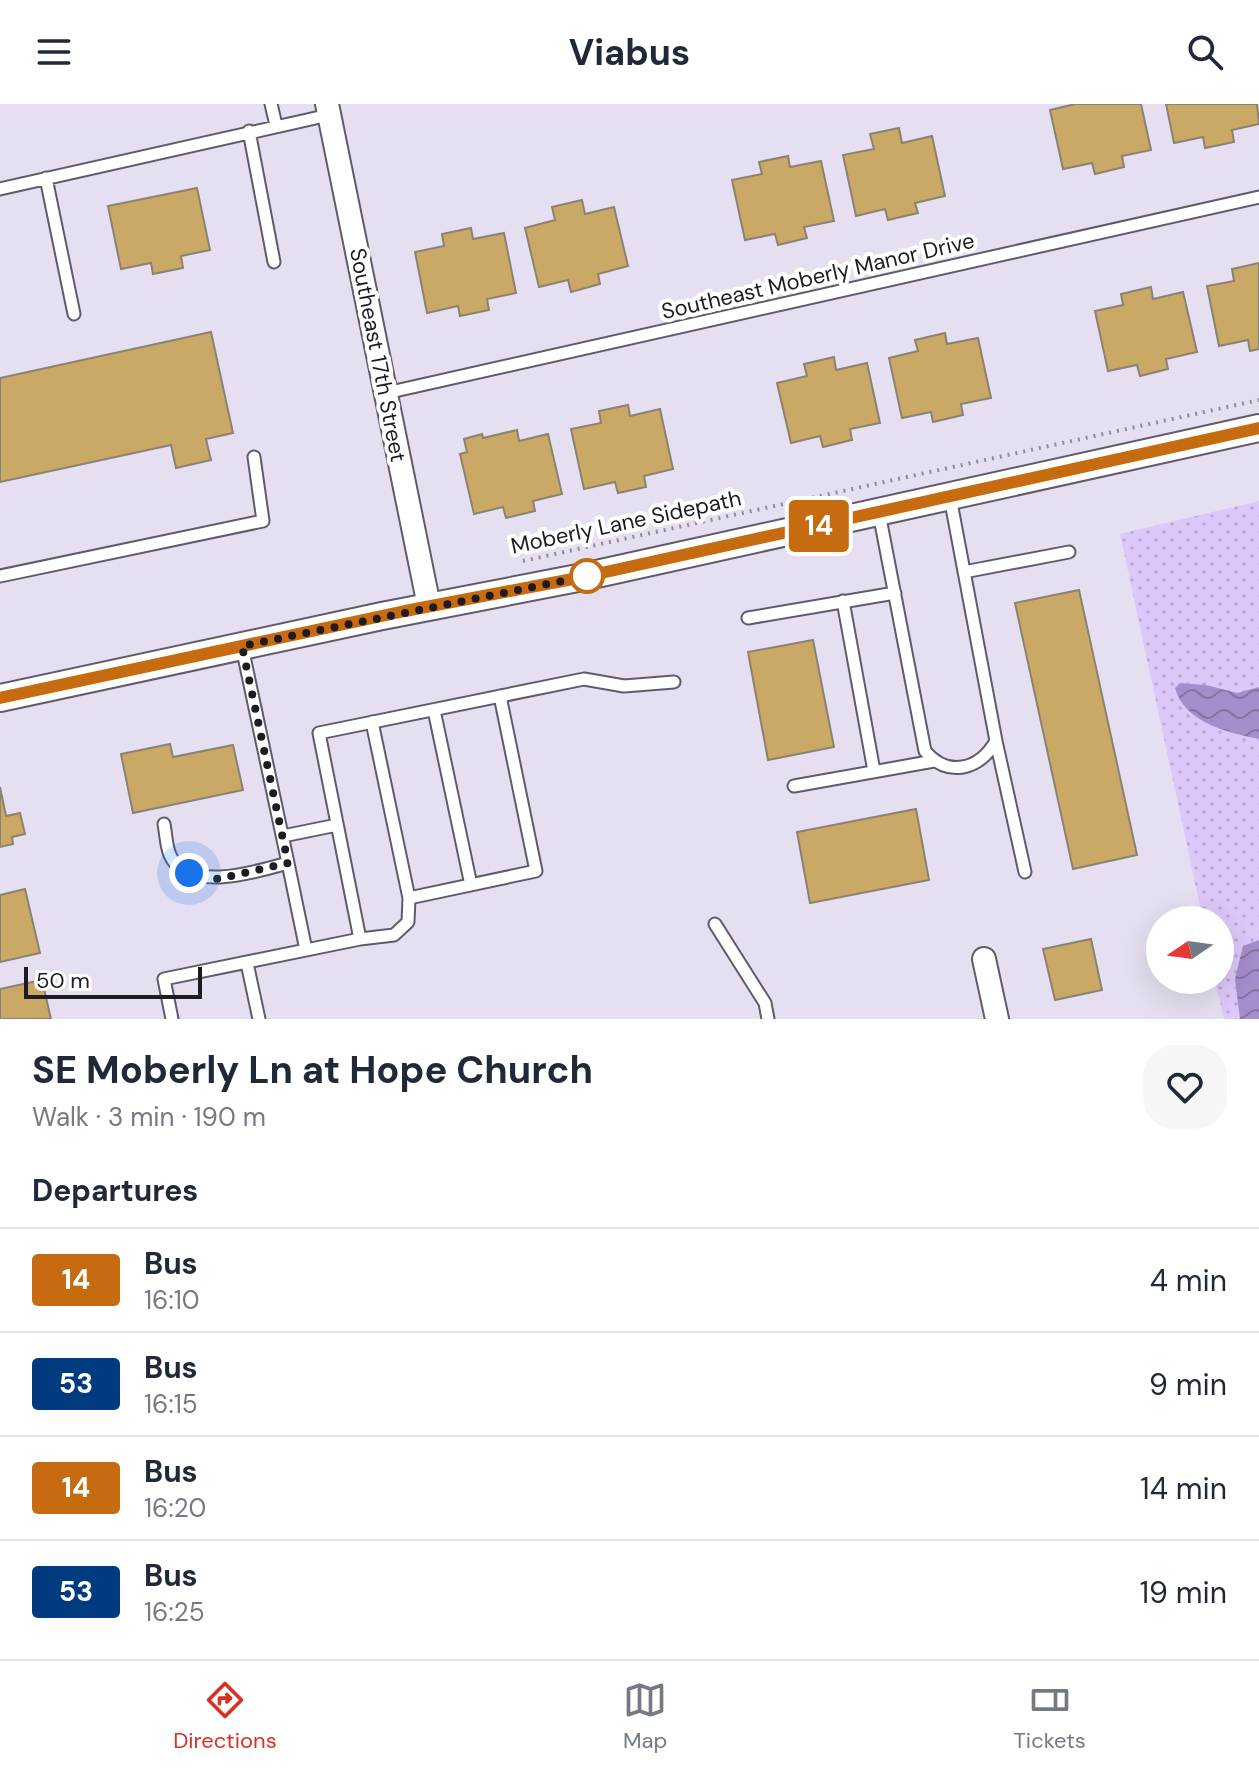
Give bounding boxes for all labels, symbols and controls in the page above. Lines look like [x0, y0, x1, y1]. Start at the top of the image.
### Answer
text: Viabus [569, 29, 690, 76]
icon: menu [32, 30, 76, 74]
icon: search [1183, 30, 1227, 74]
street label: Southeast Moberly Manor Drive [659, 226, 977, 326]
street label: Southeast 17th Street [343, 246, 413, 464]
street label: Moberly Lane Sidepath [508, 483, 744, 561]
line badge: 14 [783, 500, 855, 552]
text: 14 [805, 507, 833, 544]
unlabelled marker [570, 559, 604, 593]
your location [169, 853, 209, 893]
north arrow [1146, 906, 1234, 994]
map controls [1146, 906, 1234, 994]
scale bar [24, 963, 202, 999]
text: 50 m [36, 966, 90, 995]
text: SE Moberly Ln at Hope Church [32, 1045, 593, 1095]
button: heart [1143, 1045, 1227, 1129]
text: Walk · 3 min · 190 m [32, 1100, 266, 1134]
text: Departures [32, 1171, 198, 1210]
text: Bus [144, 1244, 198, 1283]
text: 14 [62, 1261, 90, 1298]
text: 4 min [1150, 1261, 1227, 1300]
text: 16:10 [144, 1283, 200, 1317]
text: Bus [144, 1348, 198, 1387]
text: 53 [59, 1365, 93, 1402]
text: 9 min [1149, 1365, 1227, 1404]
text: 16:15 [144, 1387, 198, 1421]
text: Bus [144, 1452, 198, 1491]
text: 14 [62, 1469, 90, 1506]
text: 14 min [1140, 1469, 1227, 1508]
text: 16:20 [144, 1491, 206, 1525]
text: Bus [144, 1556, 198, 1595]
text: 53 [59, 1573, 93, 1610]
text: 19 min [1140, 1573, 1227, 1612]
text: 16:25 [144, 1595, 205, 1629]
tab: Directions [173, 1678, 277, 1755]
tab: Map [623, 1678, 667, 1755]
tab: Tickets [1014, 1678, 1086, 1755]

